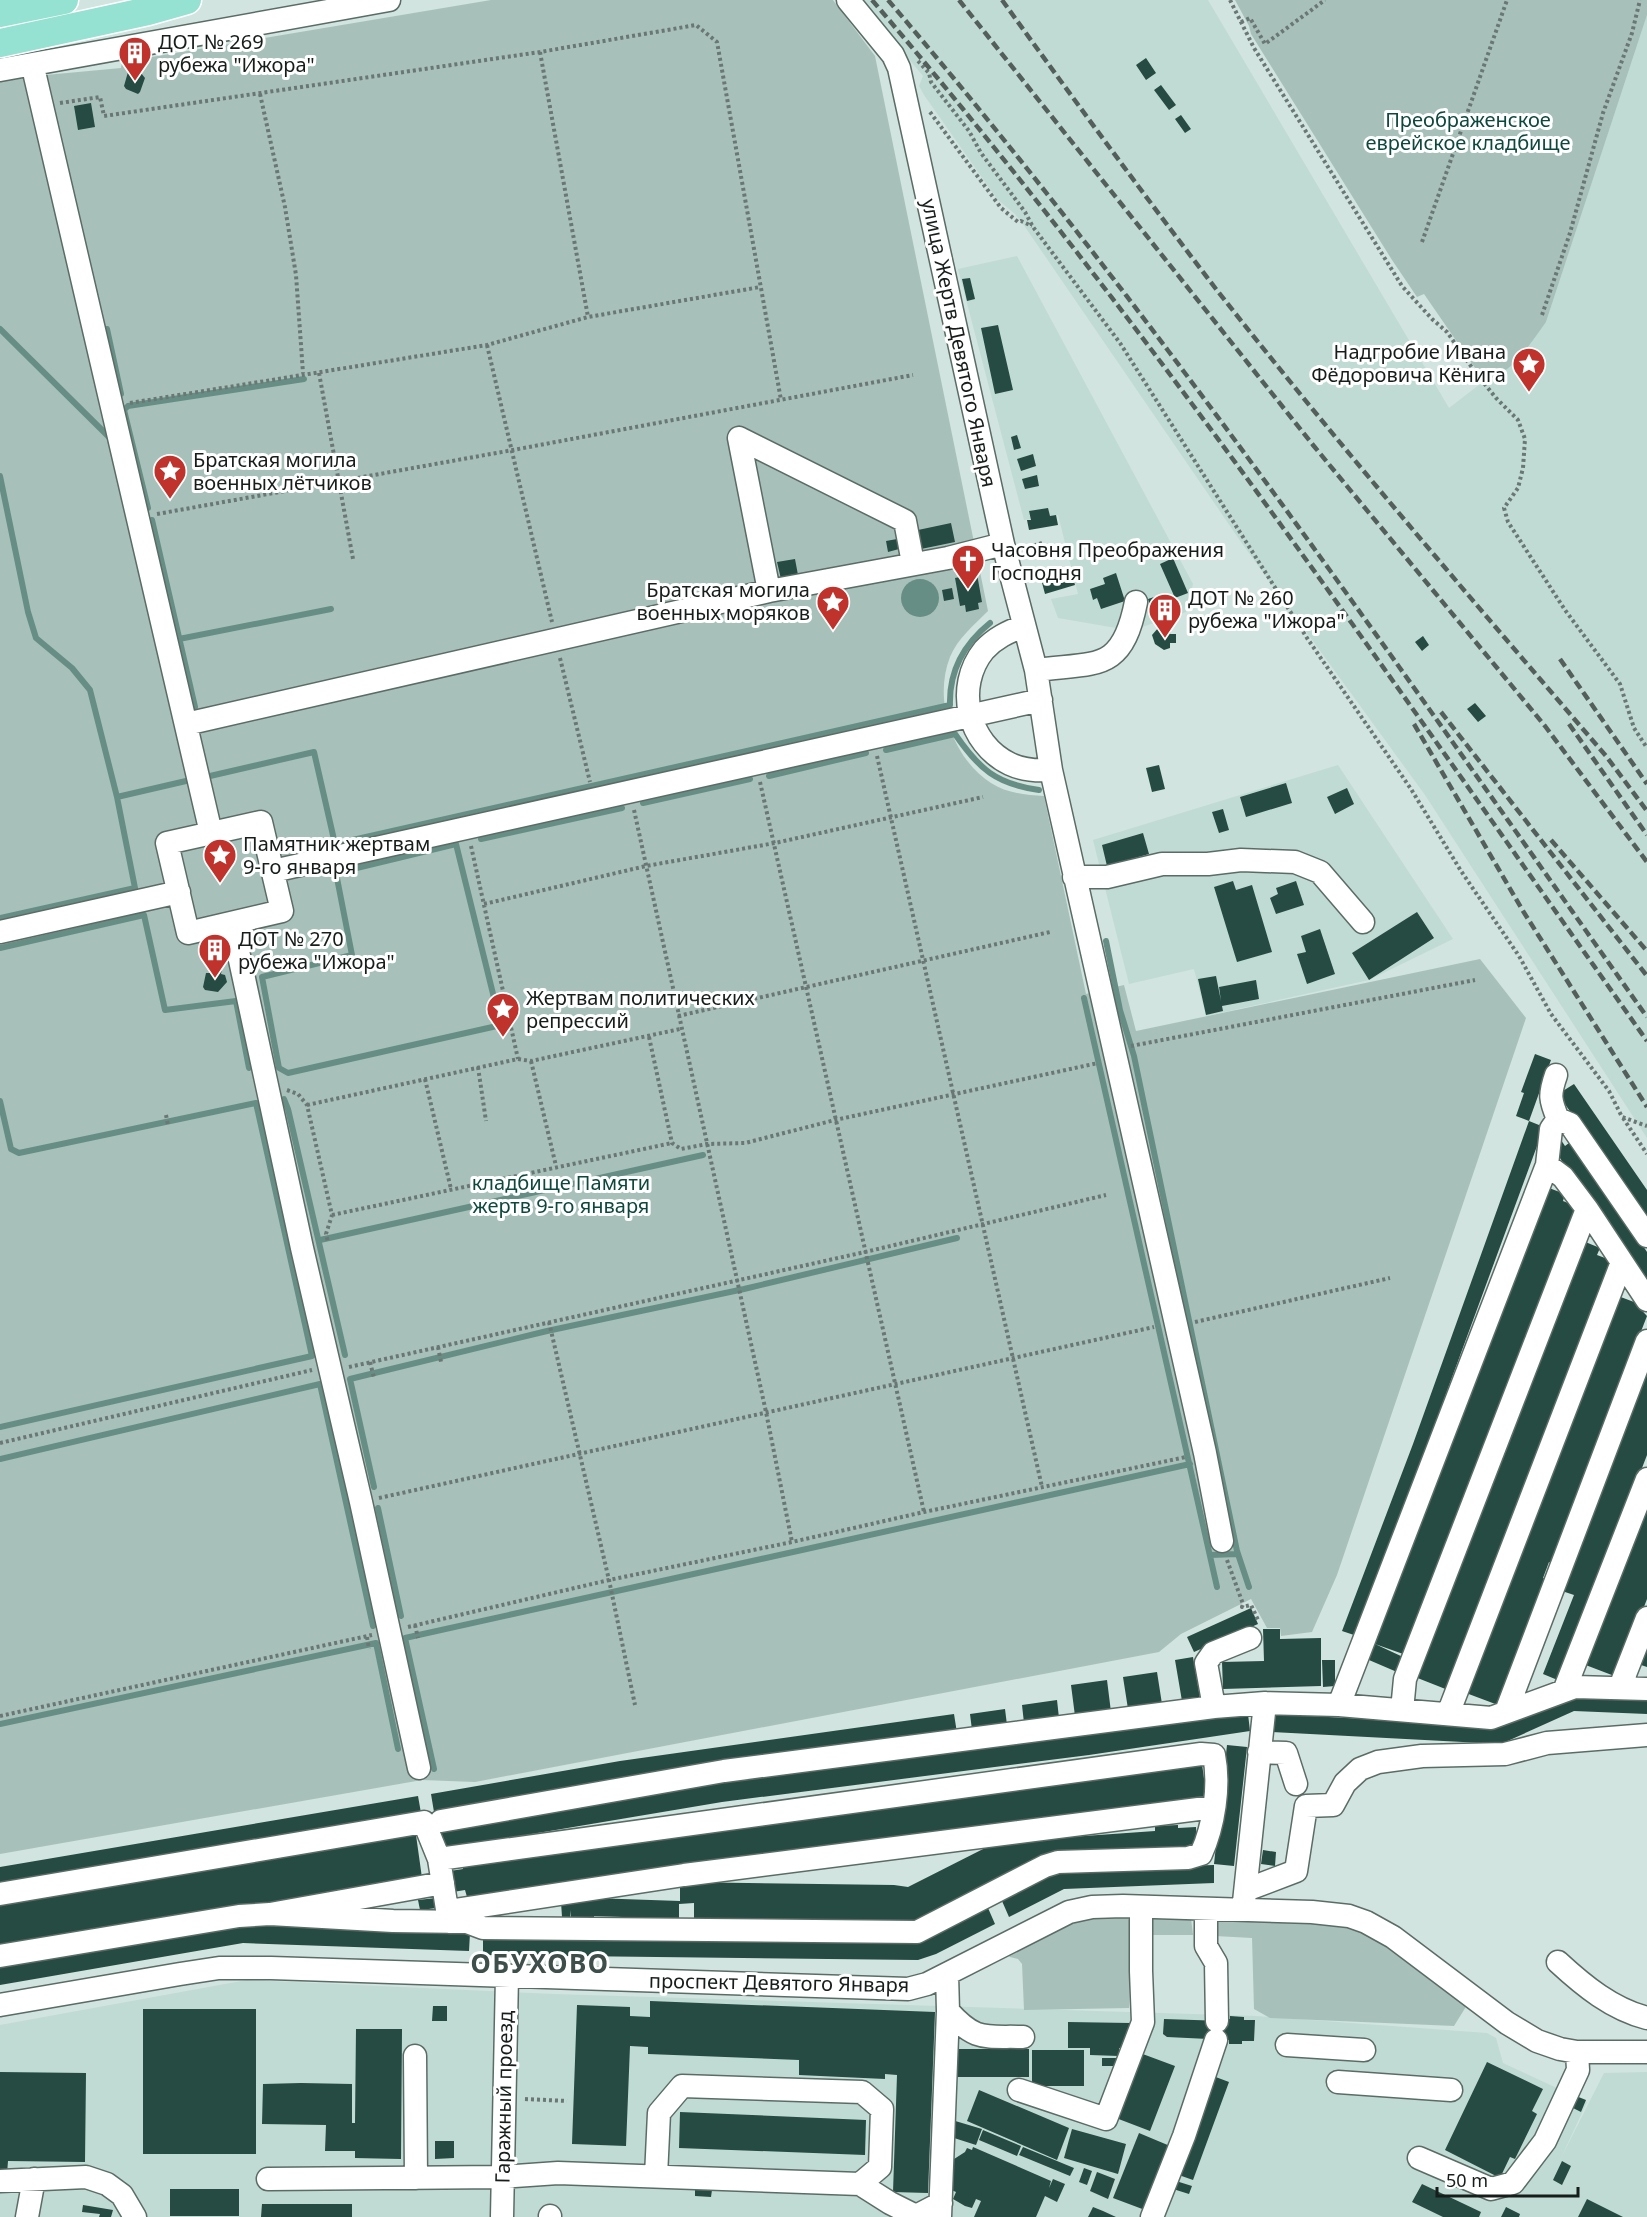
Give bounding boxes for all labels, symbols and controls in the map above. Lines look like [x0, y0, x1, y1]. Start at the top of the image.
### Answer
place label: ДОТ № 269 рубежа "Ижора" [158, 28, 315, 78]
building icon: ДОТ № 269 рубежа "Ижора" [117, 35, 153, 82]
park label: Преображенское еврейское кладбище [1365, 106, 1571, 156]
street label: улица Жертв Девятого Января [916, 196, 1003, 490]
place label: Надгробие Ивана Фёдоровича Кёнига [1311, 338, 1506, 388]
place icon: Надгробие Ивана Фёдоровича Кёнига [1511, 346, 1547, 393]
place label: Братская могила военных лётчиков [193, 446, 372, 496]
place icon: Братская могила военных лётчиков [152, 453, 188, 500]
place label: Часовня Преображения Господня [991, 536, 1224, 586]
church icon: Часовня Преображения Господня [950, 543, 986, 590]
place label: Братская могила военных моряков [637, 576, 810, 626]
place icon: Братская могила военных моряков [815, 584, 851, 631]
place label: ДОТ № 260 рубежа "Ижора" [1188, 584, 1345, 634]
building icon: ДОТ № 260 рубежа "Ижора" [1147, 592, 1183, 639]
place label: Памятник жертвам 9-го января [243, 830, 430, 880]
place icon: Памятник жертвам 9-го января [202, 837, 238, 884]
place label: ДОТ № 270 рубежа "Ижора" [238, 925, 395, 975]
building icon: ДОТ № 270 рубежа "Ижора" [197, 932, 233, 979]
place label: Жертвам политических репрессий [526, 984, 756, 1034]
place icon: Жертвам политических репрессий [485, 991, 521, 1038]
park label: кладбище Памяти жертв 9-го января [472, 1169, 650, 1219]
district label: ОБУХОВО [471, 1945, 609, 1981]
street label: проспект Девятого Января [649, 1967, 909, 1998]
street label: Гаражный проезд [488, 2010, 519, 2184]
scale bar [1437, 2160, 1578, 2198]
text: 50 m [1446, 2168, 1488, 2192]

